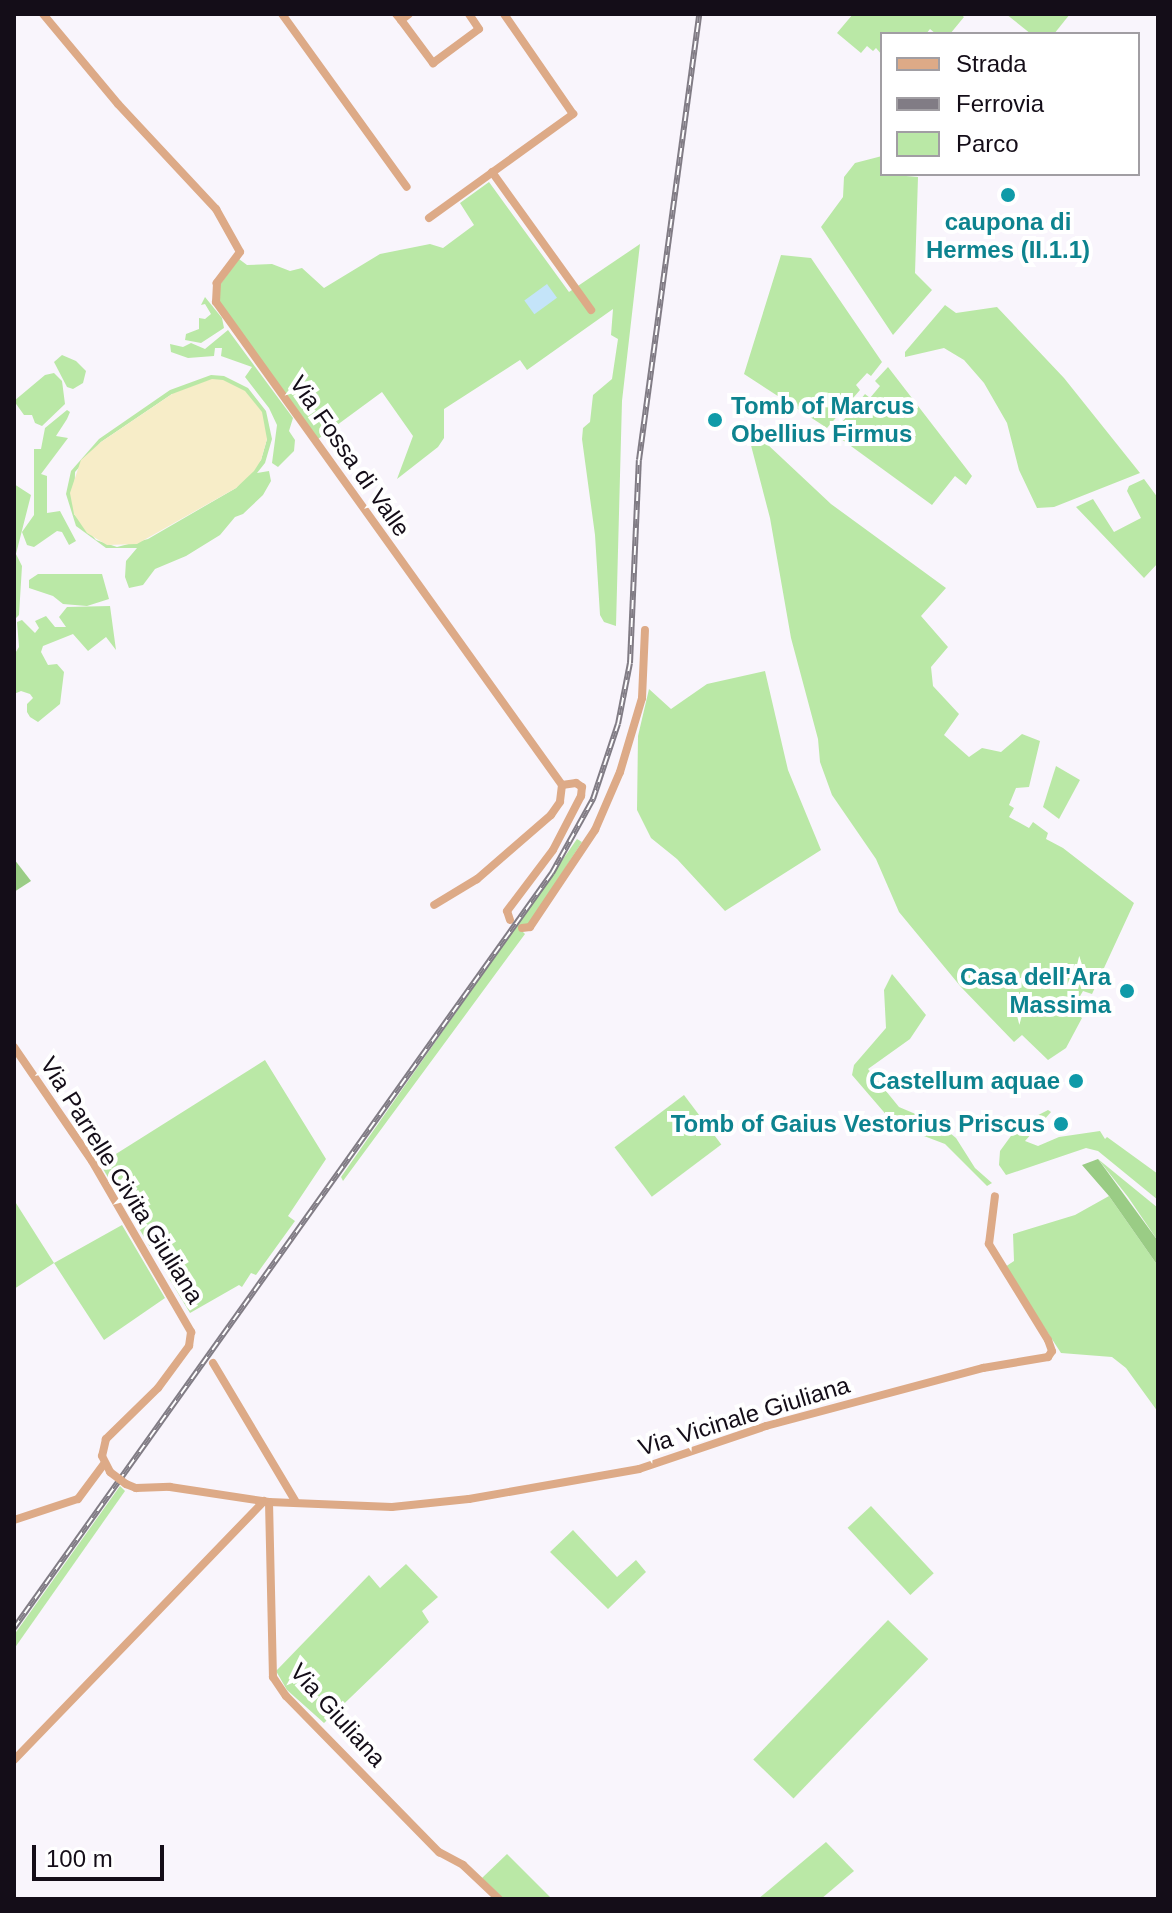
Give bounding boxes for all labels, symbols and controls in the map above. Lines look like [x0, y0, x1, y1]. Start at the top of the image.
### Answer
legend [880, 32, 1140, 176]
text: Strada [956, 50, 1027, 77]
text: Ferrovia [956, 90, 1044, 117]
text: Parco [956, 130, 1019, 157]
marker: caupona di Hermes (II.1.1) [999, 186, 1017, 204]
place label: caupona di Hermes (II.1.1) [926, 208, 1090, 264]
street label: Via Fossa di Valle [284, 370, 416, 542]
place label: Tomb of Marcus Obellius Firmus [731, 392, 915, 448]
marker: Tomb of Marcus Obellius Firmus [706, 411, 724, 429]
place label: Casa dell'Ara Massima [960, 963, 1111, 1019]
marker: Casa dell'Ara Massima [1118, 982, 1136, 1000]
street label: Via Parrelle Civita Giuliana [34, 1052, 210, 1308]
place label: Castellum aquae [869, 1067, 1060, 1095]
marker: Castellum aquae [1067, 1072, 1085, 1090]
place label: Tomb of Gaius Vestorius Priscus [671, 1110, 1045, 1138]
marker: Tomb of Gaius Vestorius Priscus [1052, 1115, 1070, 1133]
street label: Via Vicinale Giuliana [635, 1370, 853, 1462]
street label: Via Giuliana [284, 1657, 392, 1773]
scale bar [36, 1829, 168, 1879]
text: 100 m [46, 1845, 113, 1872]

